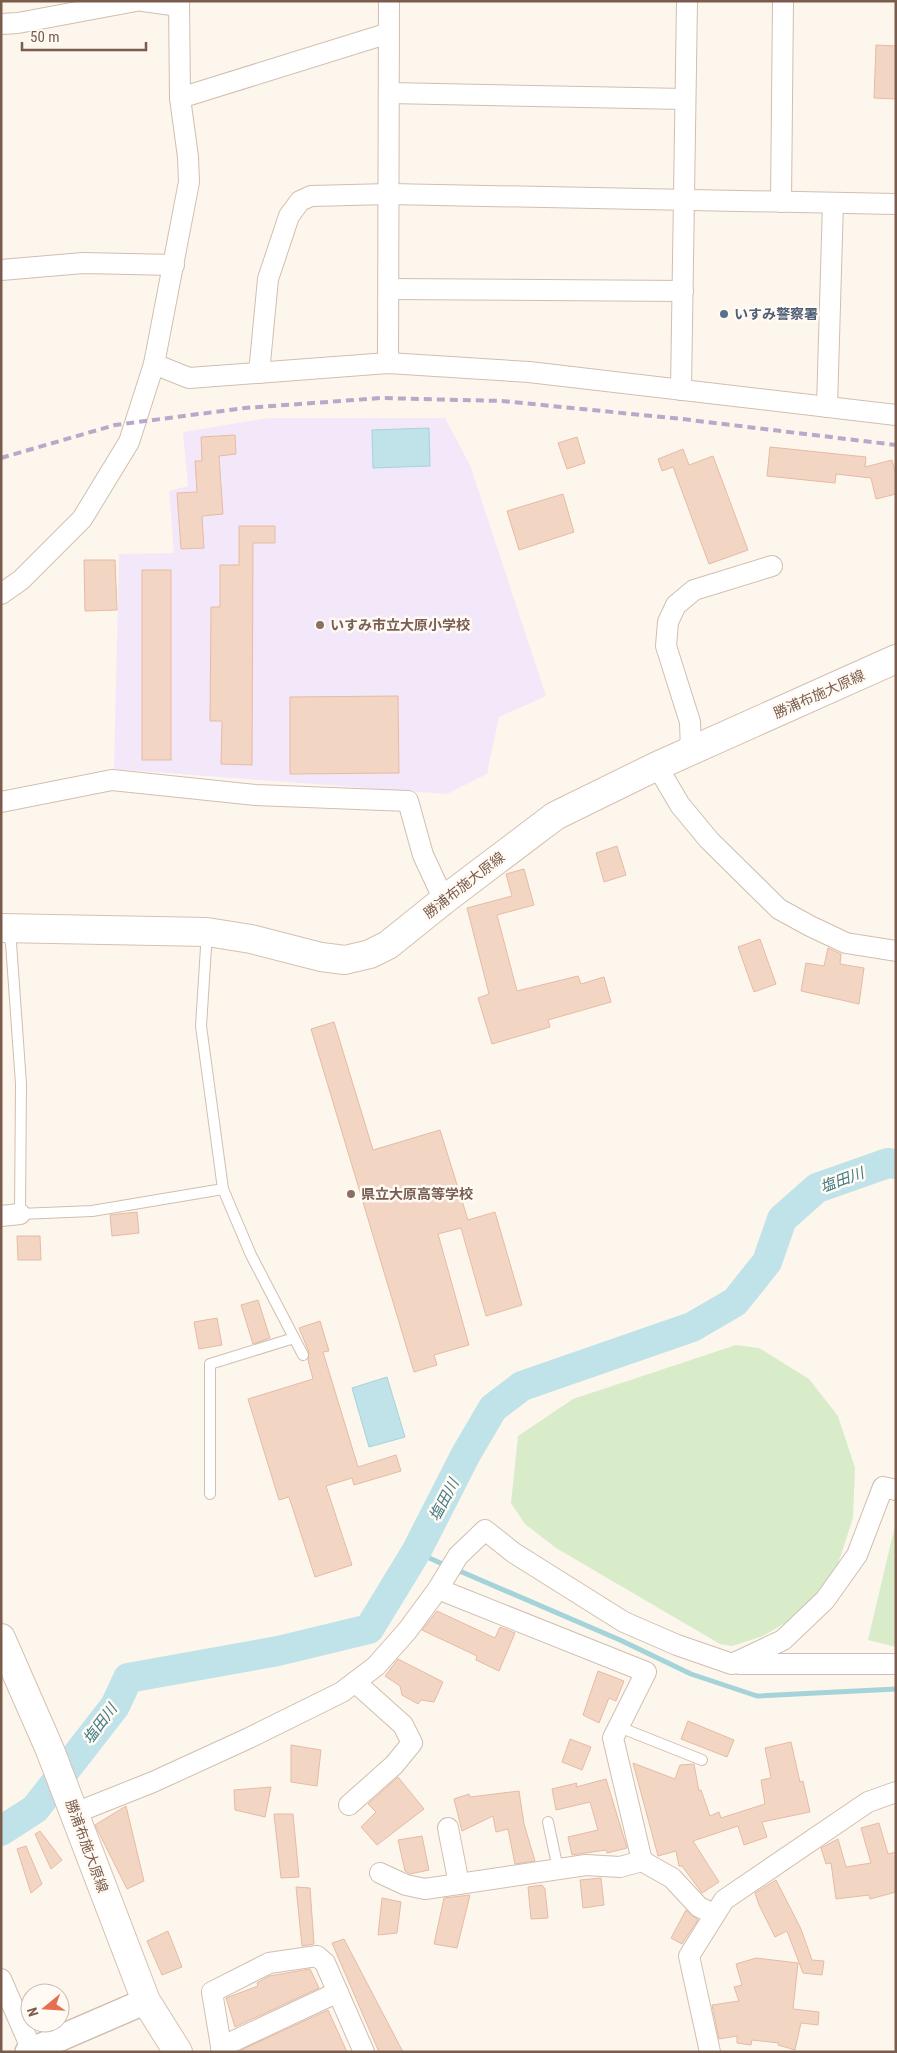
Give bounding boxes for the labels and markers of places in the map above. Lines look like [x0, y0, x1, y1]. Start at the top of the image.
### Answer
place label: いすみ警察署 [734, 306, 818, 322]
marker: いすみ警察署 [718, 308, 730, 320]
place label: いすみ市立大原小学校 [330, 617, 470, 633]
marker: いすみ市立大原小学校 [314, 619, 326, 631]
place label: 県立大原高等学校 [361, 1186, 473, 1202]
marker: 県立大原高等学校 [345, 1188, 357, 1200]

